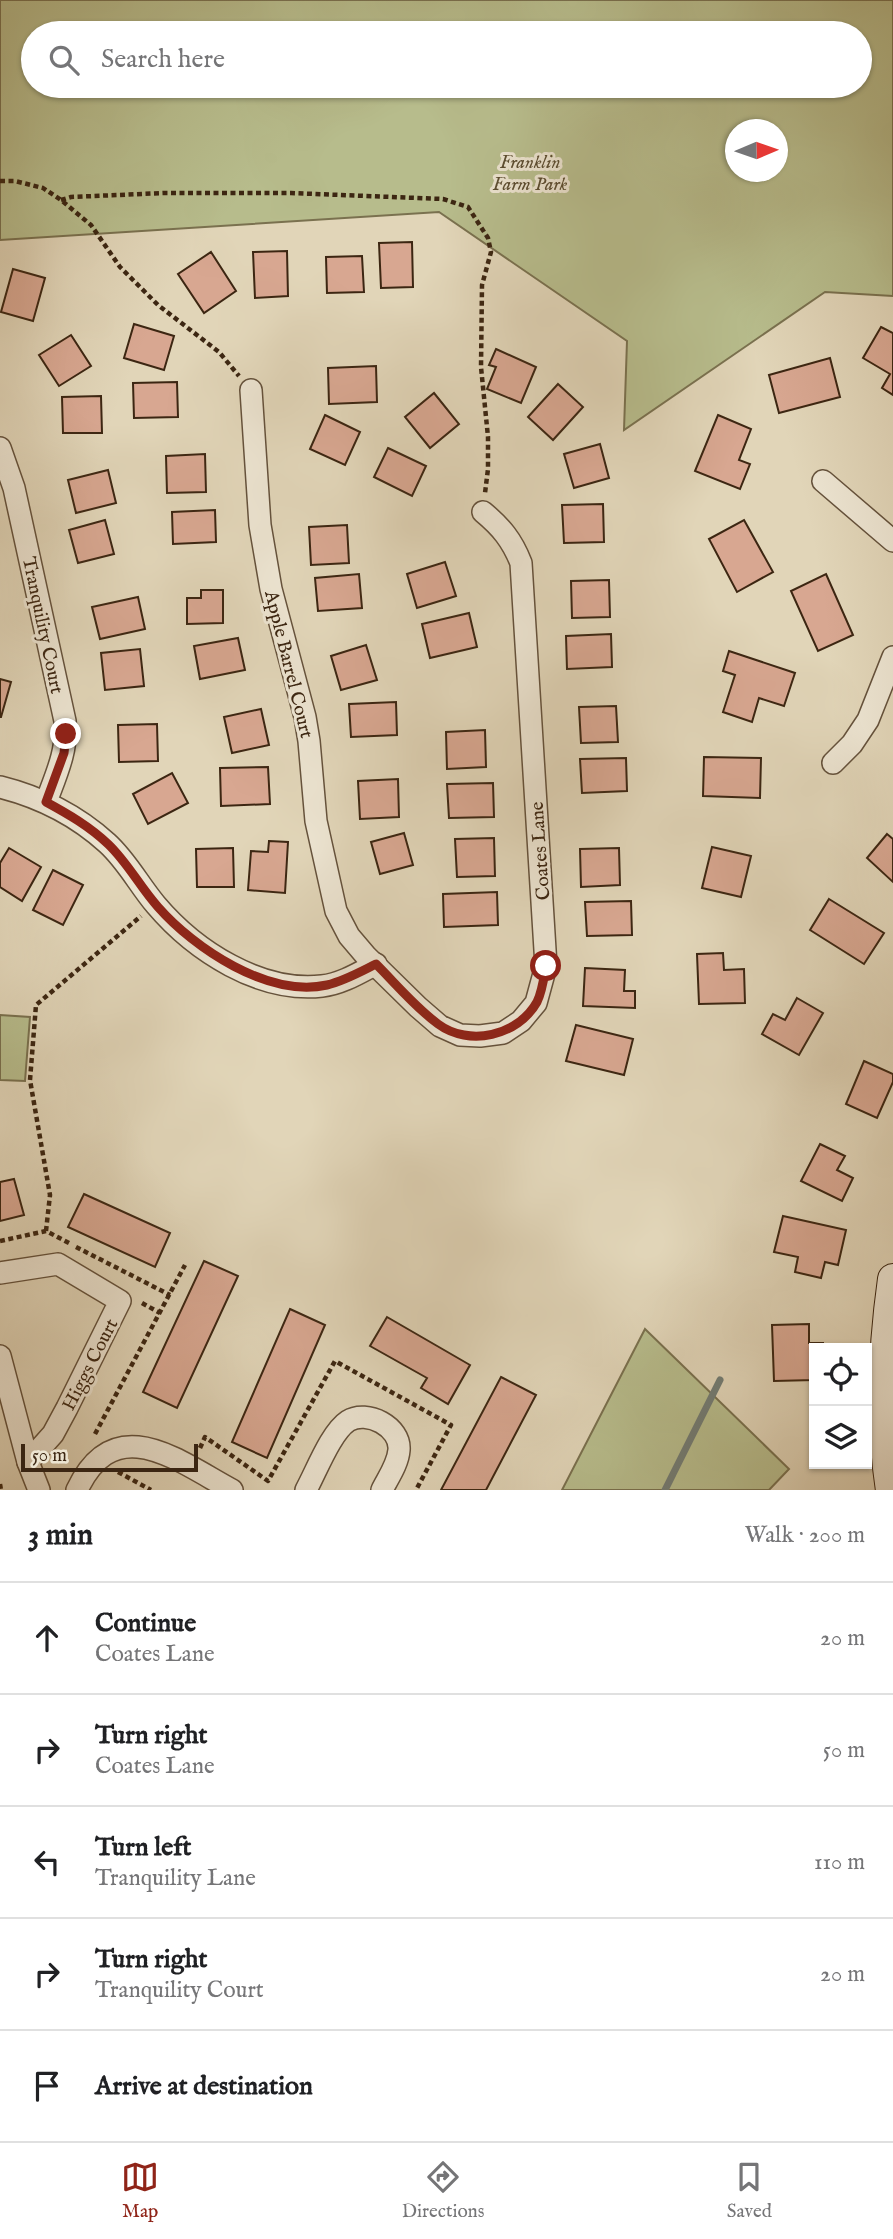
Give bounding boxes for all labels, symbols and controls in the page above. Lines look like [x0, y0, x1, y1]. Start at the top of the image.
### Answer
search box [21, 21, 872, 98]
icon: search [45, 41, 83, 79]
text: Search here [101, 43, 225, 76]
north arrow [725, 119, 788, 182]
park label: Franklin Farm Park [493, 151, 568, 197]
street label: Tranquility Court [16, 555, 68, 697]
street label: Apple Barrel Court [258, 587, 318, 741]
route end [50, 718, 81, 749]
street label: Coates Lane [526, 801, 556, 901]
route start [530, 950, 561, 981]
street label: Higgs Court [57, 1315, 124, 1415]
map controls [809, 1343, 872, 1469]
button: locate [809, 1343, 872, 1406]
button: layers [809, 1406, 872, 1469]
scale bar [21, 1441, 198, 1473]
text: 50 m [32, 1444, 67, 1468]
text: 3 min [28, 1517, 93, 1555]
text: Walk · 200 m [745, 1521, 865, 1550]
text: Continue [95, 1607, 196, 1640]
icon: ahead [28, 1619, 66, 1657]
text: 20 m [820, 1624, 865, 1653]
text: Coates Lane [95, 1640, 214, 1669]
text: Turn right [95, 1719, 208, 1752]
icon: right [28, 1731, 66, 1769]
text: 50 m [823, 1736, 865, 1765]
text: Coates Lane [95, 1752, 214, 1781]
text: Turn left [95, 1831, 192, 1864]
icon: left [28, 1843, 66, 1881]
text: 110 m [814, 1848, 865, 1877]
text: Tranquility Lane [95, 1864, 256, 1893]
text: Turn right [95, 1943, 208, 1976]
icon: right [28, 1955, 66, 1993]
text: 20 m [820, 1960, 865, 1989]
text: Tranquility Court [95, 1976, 264, 2005]
icon: arrive [28, 2067, 66, 2105]
text: Arrive at destination [95, 2070, 313, 2103]
tab: Map [121, 2158, 159, 2224]
tab: Directions [402, 2158, 484, 2224]
tab: Saved [727, 2158, 772, 2224]

